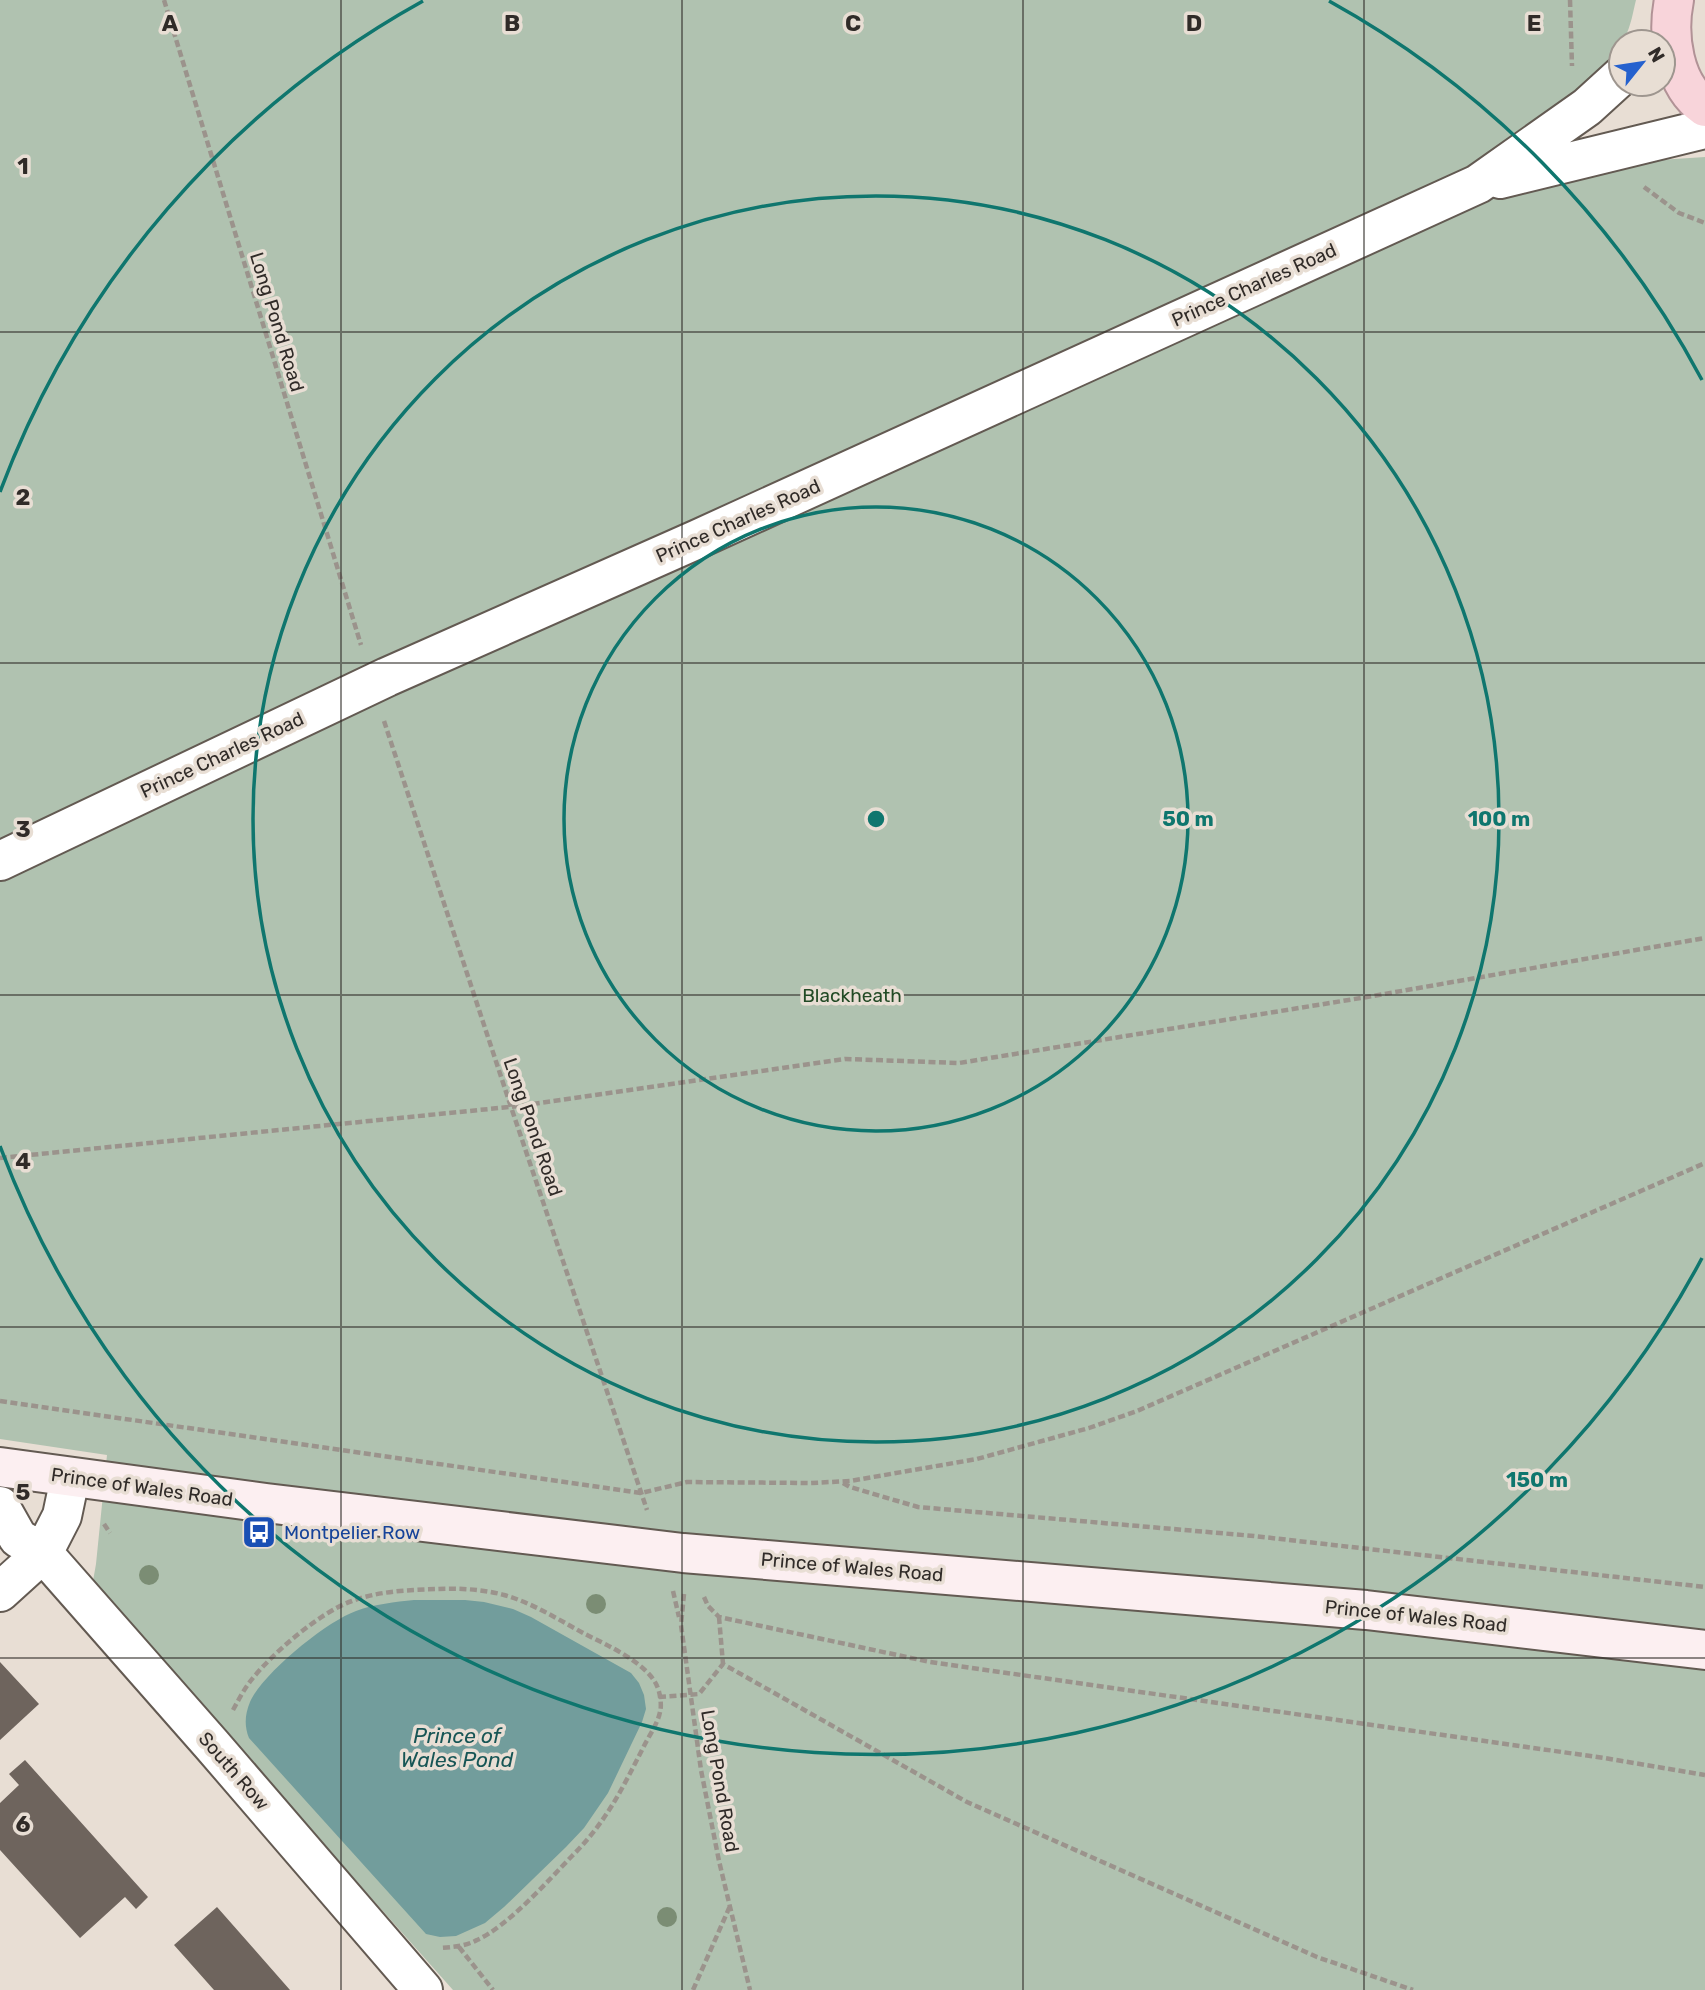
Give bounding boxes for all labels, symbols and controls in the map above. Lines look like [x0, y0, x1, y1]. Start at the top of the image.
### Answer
text: A [162, 9, 179, 37]
text: B [504, 9, 520, 37]
text: C [845, 9, 861, 37]
text: D [1186, 9, 1202, 37]
text: E [1527, 9, 1541, 37]
north arrow [1607, 28, 1677, 98]
text: N [1643, 43, 1670, 66]
text: 1 [17, 152, 29, 180]
street label: Prince Charles Road [1168, 238, 1340, 332]
street label: Long Pond Road [245, 250, 309, 394]
street label: Prince Charles Road [652, 474, 824, 568]
text: 2 [16, 483, 30, 511]
street label: Prince Charles Road [137, 707, 307, 803]
text: 50 m [1162, 806, 1214, 831]
text: 100 m [1468, 806, 1530, 831]
centre of rings [864, 807, 888, 831]
text: 3 [15, 815, 31, 843]
park label: Blackheath [802, 984, 902, 1007]
street label: Long Pond Road [499, 1055, 567, 1199]
text: 4 [15, 1147, 31, 1175]
street label: Prince of Wales Road [50, 1463, 234, 1511]
text: 150 m [1506, 1467, 1568, 1492]
text: 5 [16, 1478, 31, 1506]
bus stop icon: Montpelier Row [240, 1513, 278, 1551]
place label: Montpelier Row [284, 1521, 420, 1544]
street label: Prince of Wales Road [760, 1548, 944, 1586]
street label: Prince of Wales Road [1324, 1595, 1508, 1637]
street label: Long Pond Road [696, 1708, 744, 1854]
water label: Prince of Wales Pond [401, 1723, 514, 1772]
street label: South Row [194, 1727, 274, 1815]
text: 6 [16, 1810, 31, 1838]

